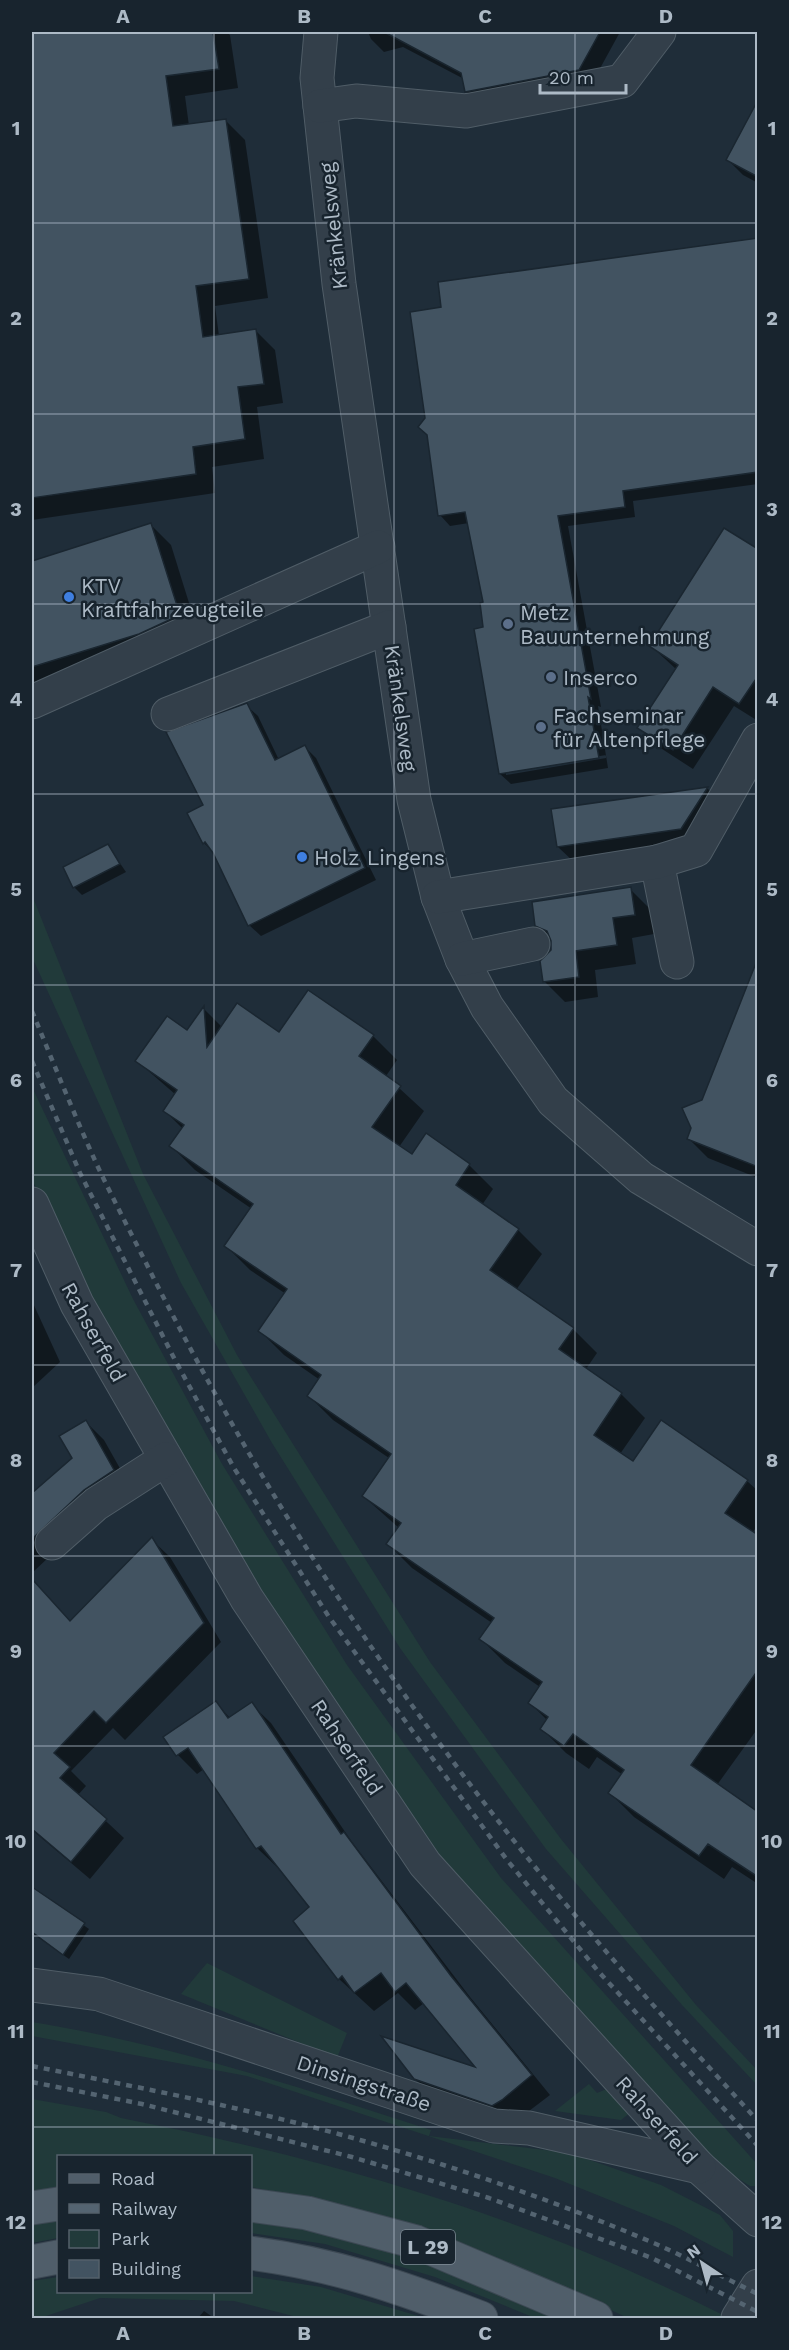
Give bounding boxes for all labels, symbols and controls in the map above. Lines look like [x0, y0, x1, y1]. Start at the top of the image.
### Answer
text: A [116, 4, 130, 28]
text: B [297, 4, 311, 28]
text: C [478, 4, 492, 28]
text: D [659, 4, 673, 28]
scale bar [540, 57, 626, 95]
text: 20 m [549, 67, 594, 88]
text: 1 [12, 116, 20, 140]
text: 1 [768, 116, 776, 140]
street label: Kränkelsweg [314, 160, 352, 291]
text: 2 [10, 306, 22, 330]
text: 2 [766, 306, 778, 330]
text: 3 [10, 497, 22, 521]
text: 3 [766, 497, 778, 521]
place label: KTV Kraftfahrzeugteile [81, 573, 264, 622]
marker: KTV Kraftfahrzeugteile [62, 590, 76, 604]
place label: Metz Bauunternehmung [520, 600, 710, 649]
marker: Metz Bauunternehmung [501, 617, 515, 631]
street label: Kränkelsweg [380, 643, 422, 774]
place label: Inserco [563, 665, 638, 690]
marker: Inserco [544, 670, 558, 684]
text: 4 [10, 687, 23, 711]
text: 4 [766, 687, 779, 711]
place label: Fachseminar für Altenpflege [553, 703, 705, 752]
marker: Fachseminar für Altenpflege [534, 720, 548, 734]
place label: Holz Lingens [314, 845, 445, 870]
marker: Holz Lingens [295, 850, 309, 864]
text: 5 [10, 877, 22, 901]
text: 5 [766, 877, 778, 901]
text: 6 [10, 1068, 22, 1092]
text: 6 [766, 1068, 778, 1092]
text: 7 [10, 1258, 22, 1282]
text: 7 [766, 1258, 778, 1282]
street label: Rahserfeld [56, 1278, 132, 1386]
text: 8 [10, 1448, 22, 1472]
text: 8 [766, 1448, 778, 1472]
text: 9 [10, 1639, 22, 1663]
text: 9 [766, 1639, 778, 1663]
street label: Rahserfeld [306, 1694, 388, 1800]
text: 10 [5, 1829, 27, 1853]
text: 10 [761, 1829, 783, 1853]
text: 11 [7, 2019, 25, 2043]
text: 11 [763, 2019, 781, 2043]
street label: Dinsingstraße [294, 2050, 434, 2116]
street label: Rahserfeld [611, 2071, 703, 2169]
legend [57, 2155, 252, 2293]
text: Road [111, 2168, 155, 2189]
text: Railway [111, 2198, 178, 2219]
text: 12 [6, 2210, 26, 2234]
text: 12 [762, 2210, 782, 2234]
text: Park [111, 2228, 150, 2249]
road number: L 29 [401, 2230, 455, 2264]
north arrow [672, 2233, 732, 2293]
text: N [683, 2240, 704, 2262]
text: Building [111, 2258, 181, 2279]
text: A [116, 2321, 130, 2345]
text: B [297, 2321, 311, 2345]
text: C [478, 2321, 492, 2345]
text: D [659, 2321, 673, 2345]

